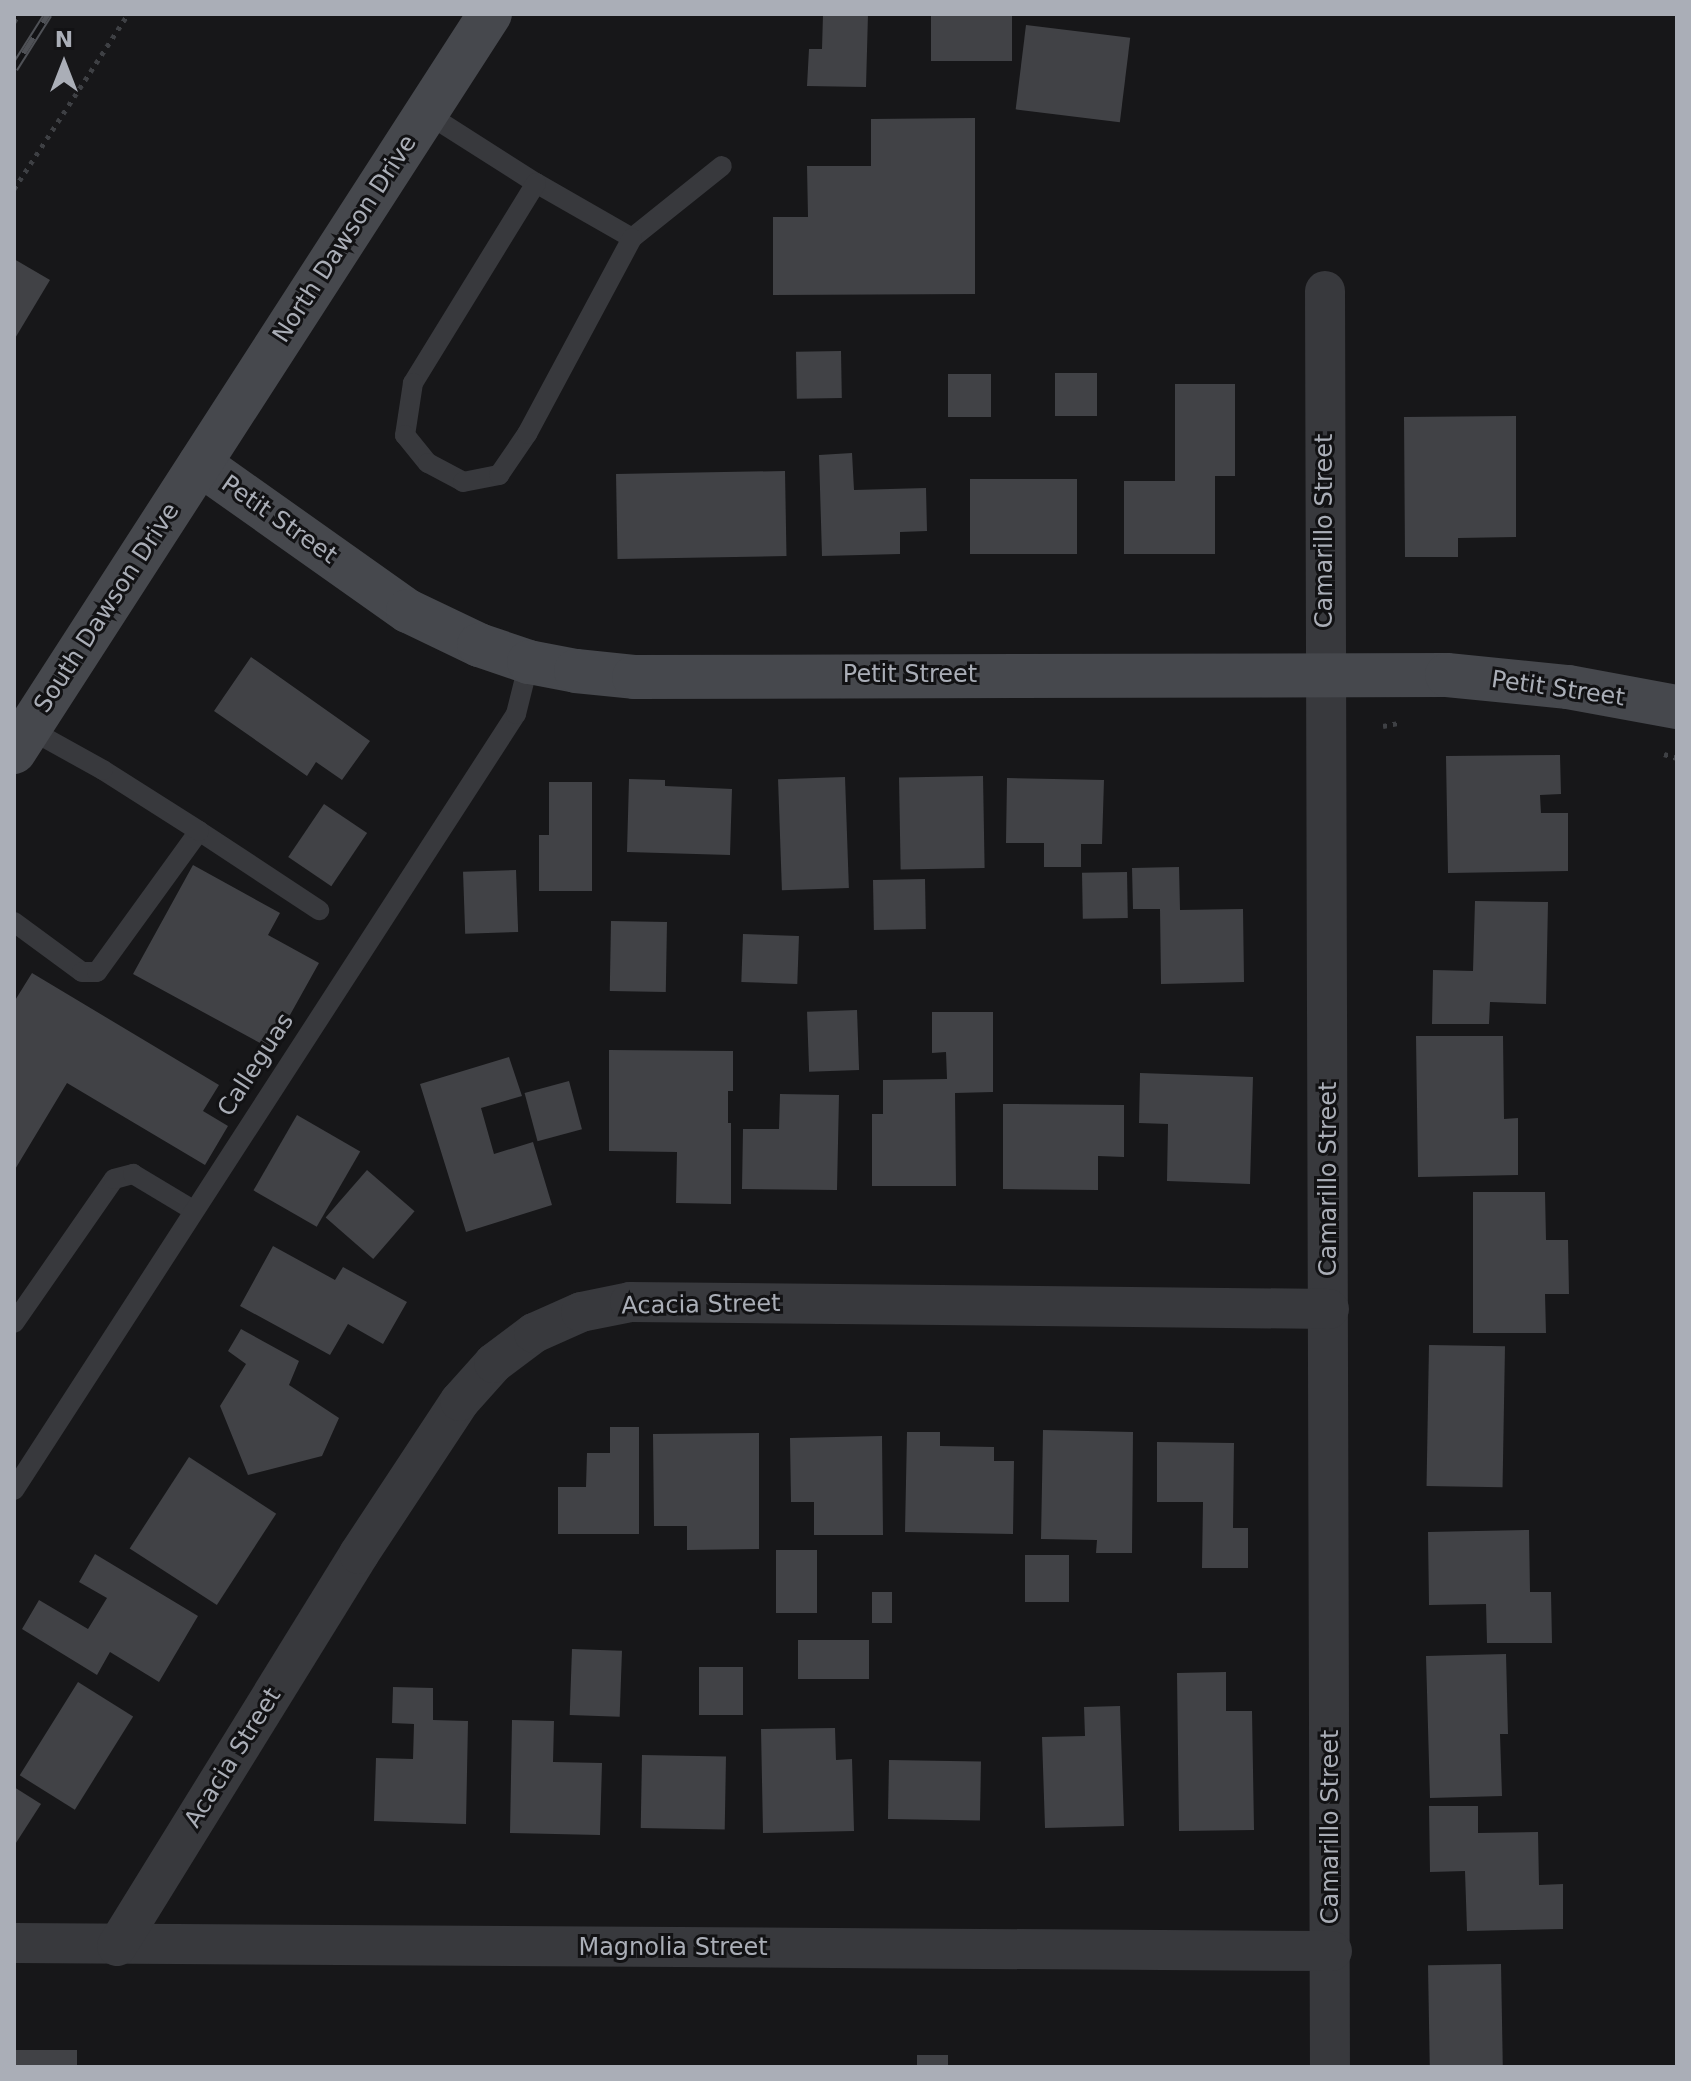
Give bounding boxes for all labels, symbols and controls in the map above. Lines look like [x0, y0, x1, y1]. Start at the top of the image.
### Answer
north arrow [24, 24, 104, 104]
text: N [55, 27, 73, 52]
street label: North Dawson Drive [267, 130, 423, 348]
street label: Camarillo Street [1311, 434, 1339, 628]
street label: Petit Street [216, 470, 342, 570]
street label: South Dawson Drive [28, 498, 186, 718]
street label: Petit Street [843, 661, 977, 689]
street label: Petit Street [1489, 665, 1627, 713]
street label: Calleguas [212, 1008, 300, 1122]
street label: Camarillo Street [1315, 1082, 1343, 1276]
street label: Acacia Street [621, 1289, 781, 1321]
street label: Acacia Street [179, 1683, 287, 1833]
street label: Camarillo Street [1317, 1730, 1345, 1924]
street label: Magnolia Street [578, 1934, 768, 1962]

